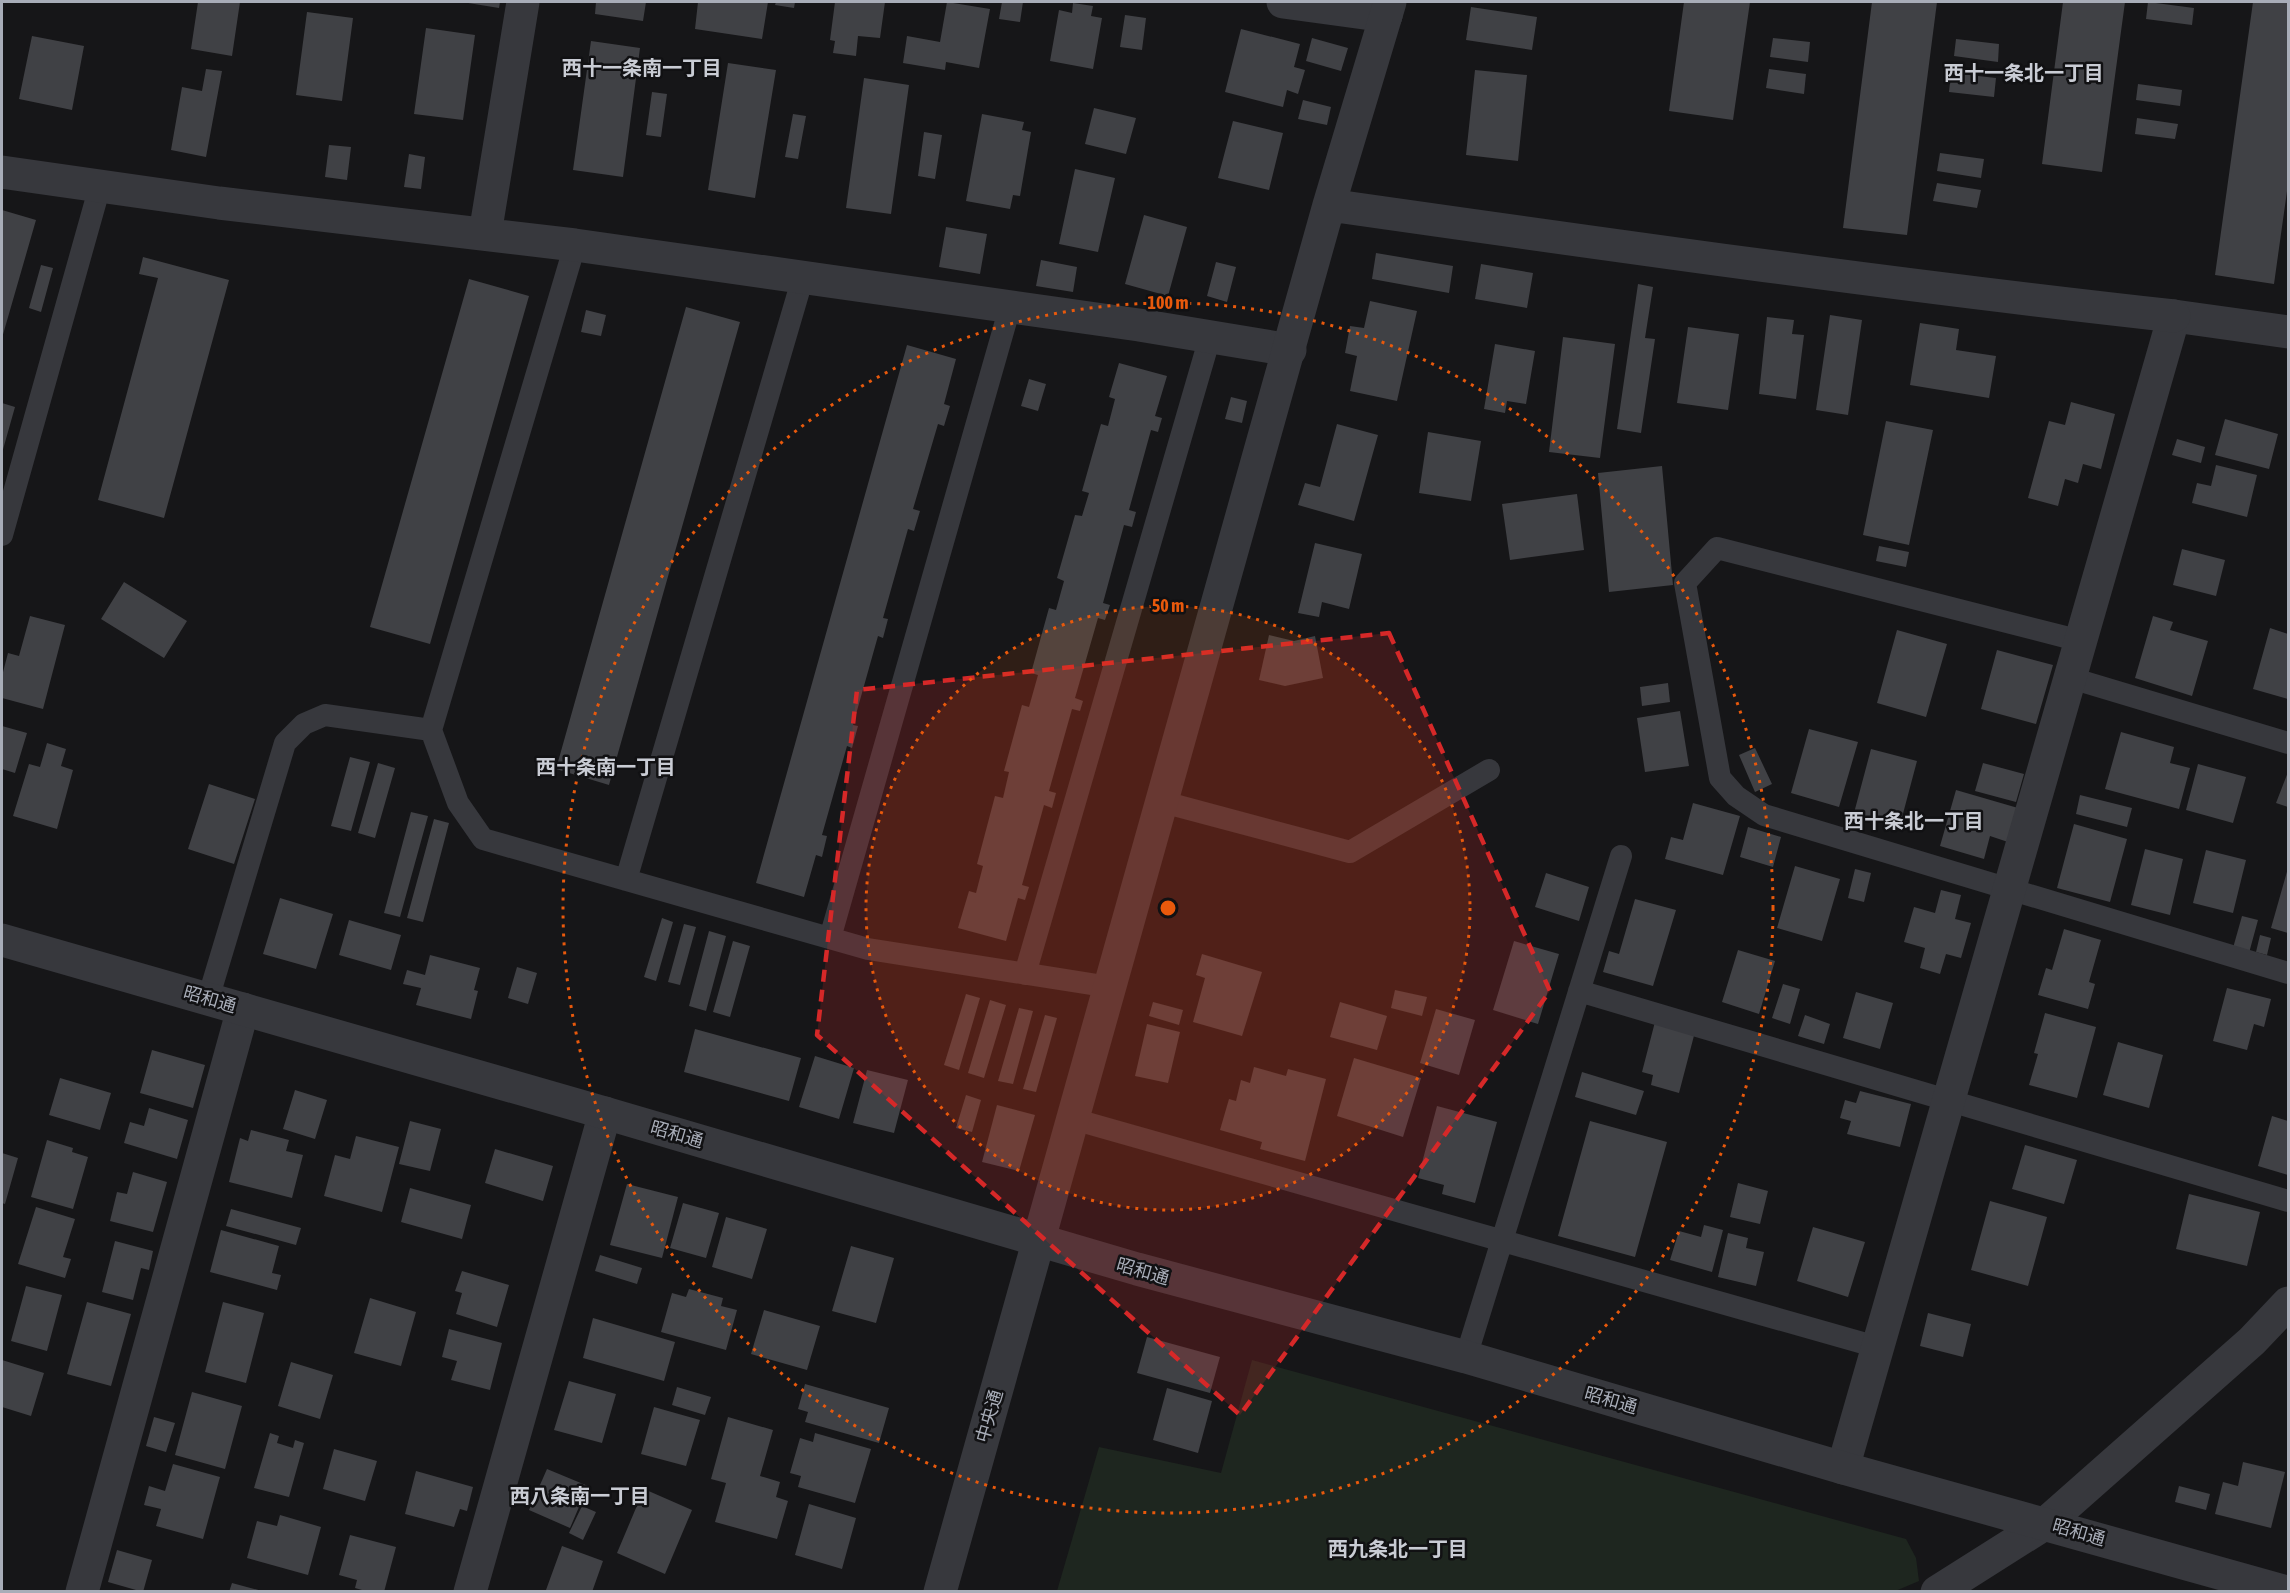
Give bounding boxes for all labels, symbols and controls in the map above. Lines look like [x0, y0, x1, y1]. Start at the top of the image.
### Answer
district label: 西十一条南一丁目 [562, 56, 722, 79]
district label: 西十一条北一丁目 [1944, 61, 2104, 84]
text: 100 m [1148, 292, 1188, 313]
text: 50 m [1152, 595, 1184, 616]
district label: 西十条南一丁目 [536, 755, 676, 778]
district label: 西十条北一丁目 [1844, 809, 1984, 832]
centre of rings [1158, 898, 1178, 918]
street label: 昭和通 [181, 981, 239, 1017]
street label: 昭和通 [648, 1116, 706, 1152]
street label: 昭和通 [1114, 1253, 1172, 1289]
street label: 昭和通 [1582, 1382, 1640, 1418]
street label: 中央通 [971, 1387, 1007, 1445]
district label: 西八条南一丁目 [510, 1484, 650, 1507]
street label: 昭和通 [2050, 1514, 2108, 1550]
district label: 西九条北一丁目 [1328, 1537, 1468, 1560]

